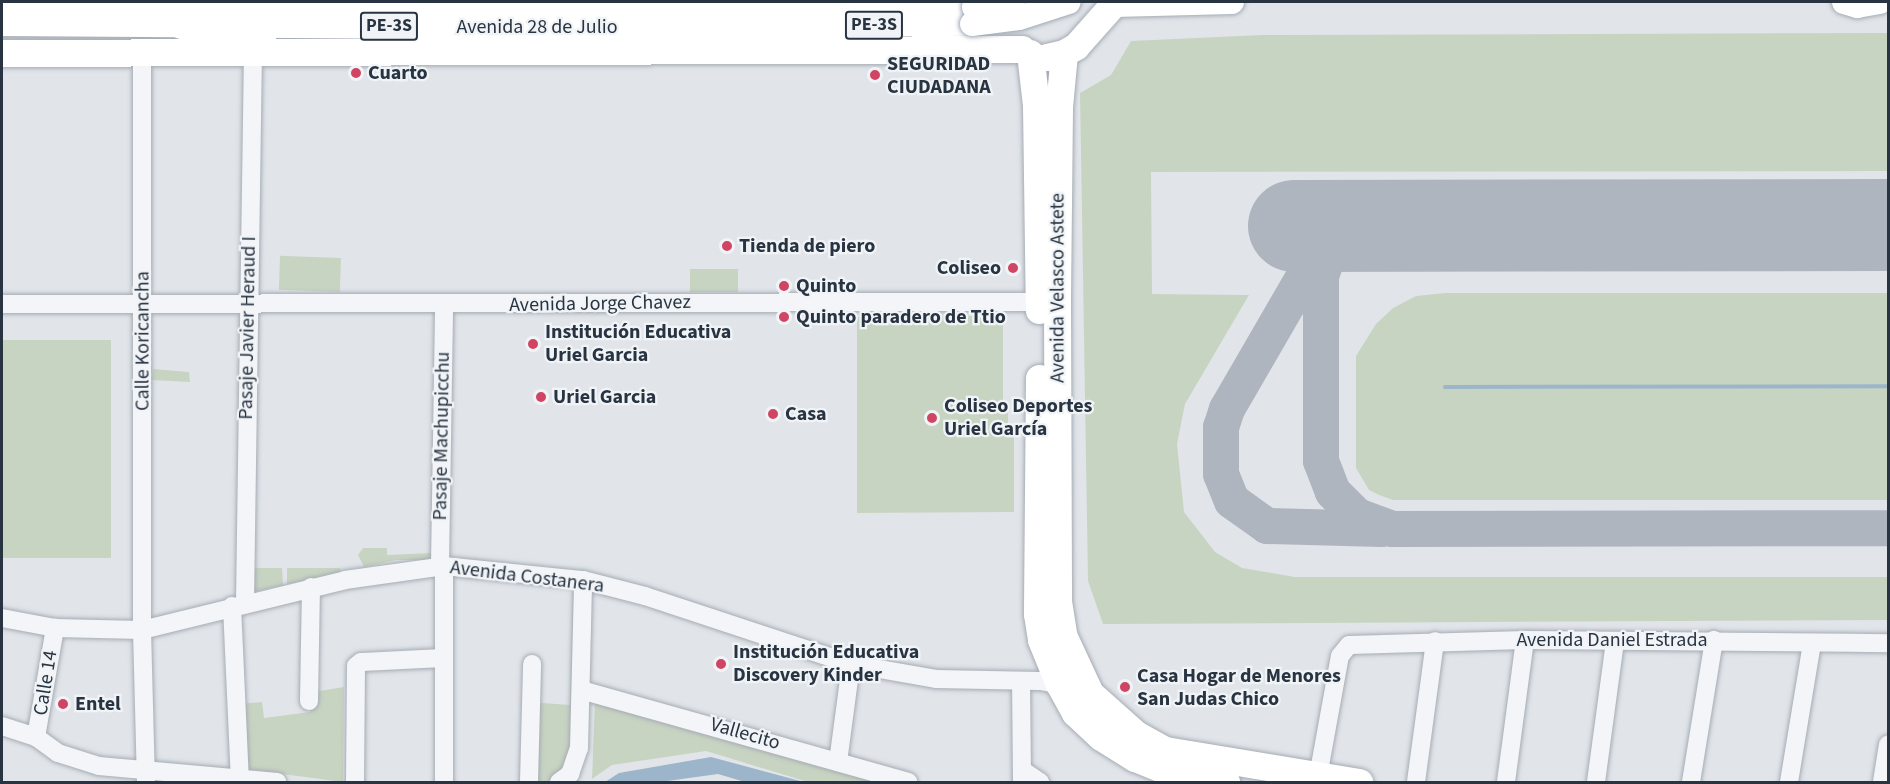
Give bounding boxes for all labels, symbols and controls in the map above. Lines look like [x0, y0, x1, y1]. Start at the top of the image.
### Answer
road number: PE-3S [844, 10, 904, 40]
road number: PE-3S [359, 11, 419, 41]
street label: Avenida 28 de Julio [456, 15, 618, 39]
place label: SEGURIDAD CIUDADANA [887, 52, 991, 99]
place label: Cuarto [368, 61, 428, 85]
marker: Cuarto [349, 66, 363, 80]
marker: SEGURIDAD CIUDADANA [868, 68, 882, 82]
street label: Avenida Velasco Astete [1046, 193, 1070, 383]
place label: Tienda de piero [739, 234, 875, 258]
street label: Pasaje Javier Heraud I [234, 236, 262, 420]
marker: Tienda de piero [720, 239, 734, 253]
place label: Coliseo [937, 256, 1001, 280]
marker: Coliseo [1006, 261, 1020, 275]
street label: Calle Koricancha [131, 271, 155, 411]
place label: Quinto [796, 274, 856, 298]
marker: Quinto [777, 279, 791, 293]
street label: Avenida Jorge Chavez [509, 290, 691, 318]
place label: Quinto paradero de Ttio [796, 305, 1006, 329]
marker: Quinto paradero de Ttio [777, 310, 791, 324]
place label: Institución Educativa Uriel Garcia [545, 320, 731, 367]
marker: Institución Educativa Uriel Garcia [526, 337, 540, 351]
street label: Pasaje Machupicchu [429, 351, 455, 521]
place label: Uriel Garcia [553, 385, 656, 409]
marker: Uriel Garcia [534, 390, 548, 404]
place label: Coliseo Deportes Uriel García [944, 394, 1092, 441]
place label: Casa [785, 402, 827, 426]
marker: Casa [766, 407, 780, 421]
marker: Coliseo Deportes Uriel García [925, 411, 939, 425]
street label: Avenida Costanera [449, 556, 605, 598]
street label: Avenida Daniel Estrada [1516, 628, 1708, 652]
place label: Institución Educativa Discovery Kinder [733, 640, 919, 687]
street label: Calle 14 [29, 649, 63, 717]
marker: Institución Educativa Discovery Kinder [714, 657, 728, 671]
place label: Casa Hogar de Menores San Judas Chico [1137, 664, 1341, 711]
marker: Casa Hogar de Menores San Judas Chico [1118, 680, 1132, 694]
place label: Entel [75, 692, 121, 716]
marker: Entel [56, 697, 70, 711]
street label: Vallecito [707, 713, 783, 755]

